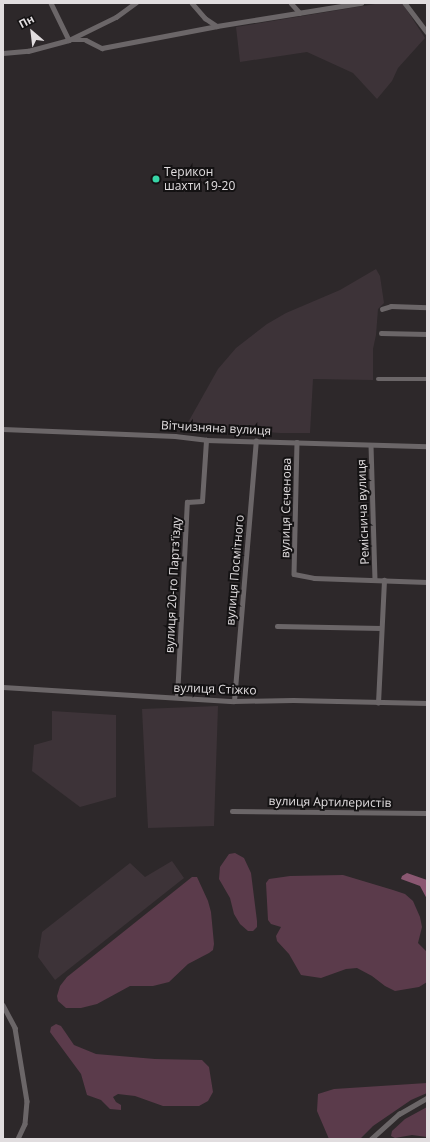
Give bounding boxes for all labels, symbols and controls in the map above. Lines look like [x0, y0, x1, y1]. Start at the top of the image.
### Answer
text: Пн [16, 11, 36, 31]
north arrow [12, 12, 52, 52]
place label: Терикон шахти 19-20 [164, 165, 235, 193]
marker: Терикон шахти 19-20 [151, 174, 161, 184]
street label: Вітчизняна вулиця [161, 418, 271, 438]
street label: вулиця Сєченова [278, 458, 294, 558]
street label: Реміснича вулиця [354, 459, 372, 565]
street label: вулиця Посмітного [223, 514, 247, 626]
street label: вулиця 20-го Партз'їзду [162, 517, 184, 653]
street label: вулиця Стіжко [173, 680, 257, 698]
street label: вулиця Артилеристів [268, 794, 392, 810]

